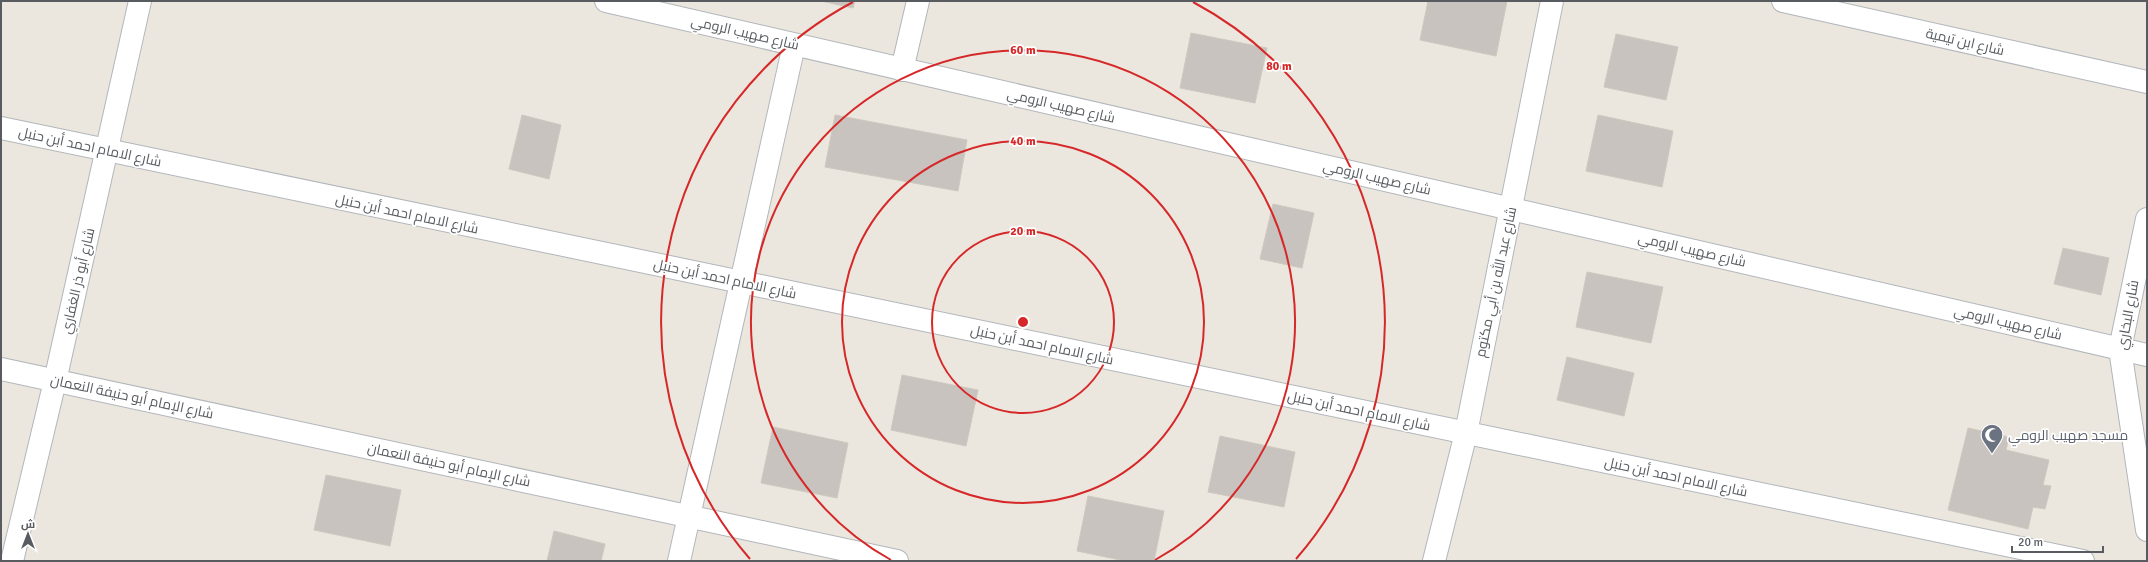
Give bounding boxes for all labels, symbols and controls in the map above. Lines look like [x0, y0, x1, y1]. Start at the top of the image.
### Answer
street label: شارع صهيب الرومي [689, 12, 801, 57]
street label: شارع ابن تيمية [1924, 25, 2006, 59]
text: 60 m [1010, 43, 1036, 58]
text: 80 m [1266, 59, 1292, 74]
street label: شارع صهيب الرومي [1005, 85, 1117, 130]
street label: شارع الامام احمد أبن حنبل [17, 123, 163, 171]
text: 40 m [1010, 134, 1036, 149]
street label: شارع صهيب الرومي [1321, 157, 1433, 202]
street label: شارع الامام احمد أبن حنبل [334, 190, 480, 238]
street label: شارع عبد الله بن أبي مكتوم [1471, 205, 1523, 359]
text: 20 m [1010, 224, 1036, 239]
street label: شارع أبو ذر الغفاري [57, 226, 101, 336]
street label: شارع صهيب الرومي [1636, 229, 1748, 274]
street label: شارع الامام احمد أبن حنبل [652, 255, 798, 303]
street label: شارع البخاري [2113, 279, 2145, 352]
street label: شارع صهيب الرومي [1952, 302, 2064, 347]
centre of rings [1016, 315, 1030, 329]
street label: شارع الامام احمد أبن حنبل [969, 321, 1115, 369]
street label: شارع الإمام أبو حنيفة النعمان [49, 370, 215, 424]
street label: شارع الامام احمد أبن حنبل [1286, 387, 1432, 435]
mosque icon: مسجد صهيب الرومي [1979, 422, 2005, 455]
place label: مسجد صهيب الرومي [2008, 427, 2128, 447]
street label: شارع الإمام أبو حنيفة النعمان [366, 438, 532, 492]
street label: شارع الامام احمد أبن حنبل [1603, 453, 1749, 501]
north arrow [8, 514, 48, 554]
text: ش [21, 518, 35, 531]
scale bar [2012, 528, 2103, 554]
text: 20 m [2018, 535, 2043, 550]

